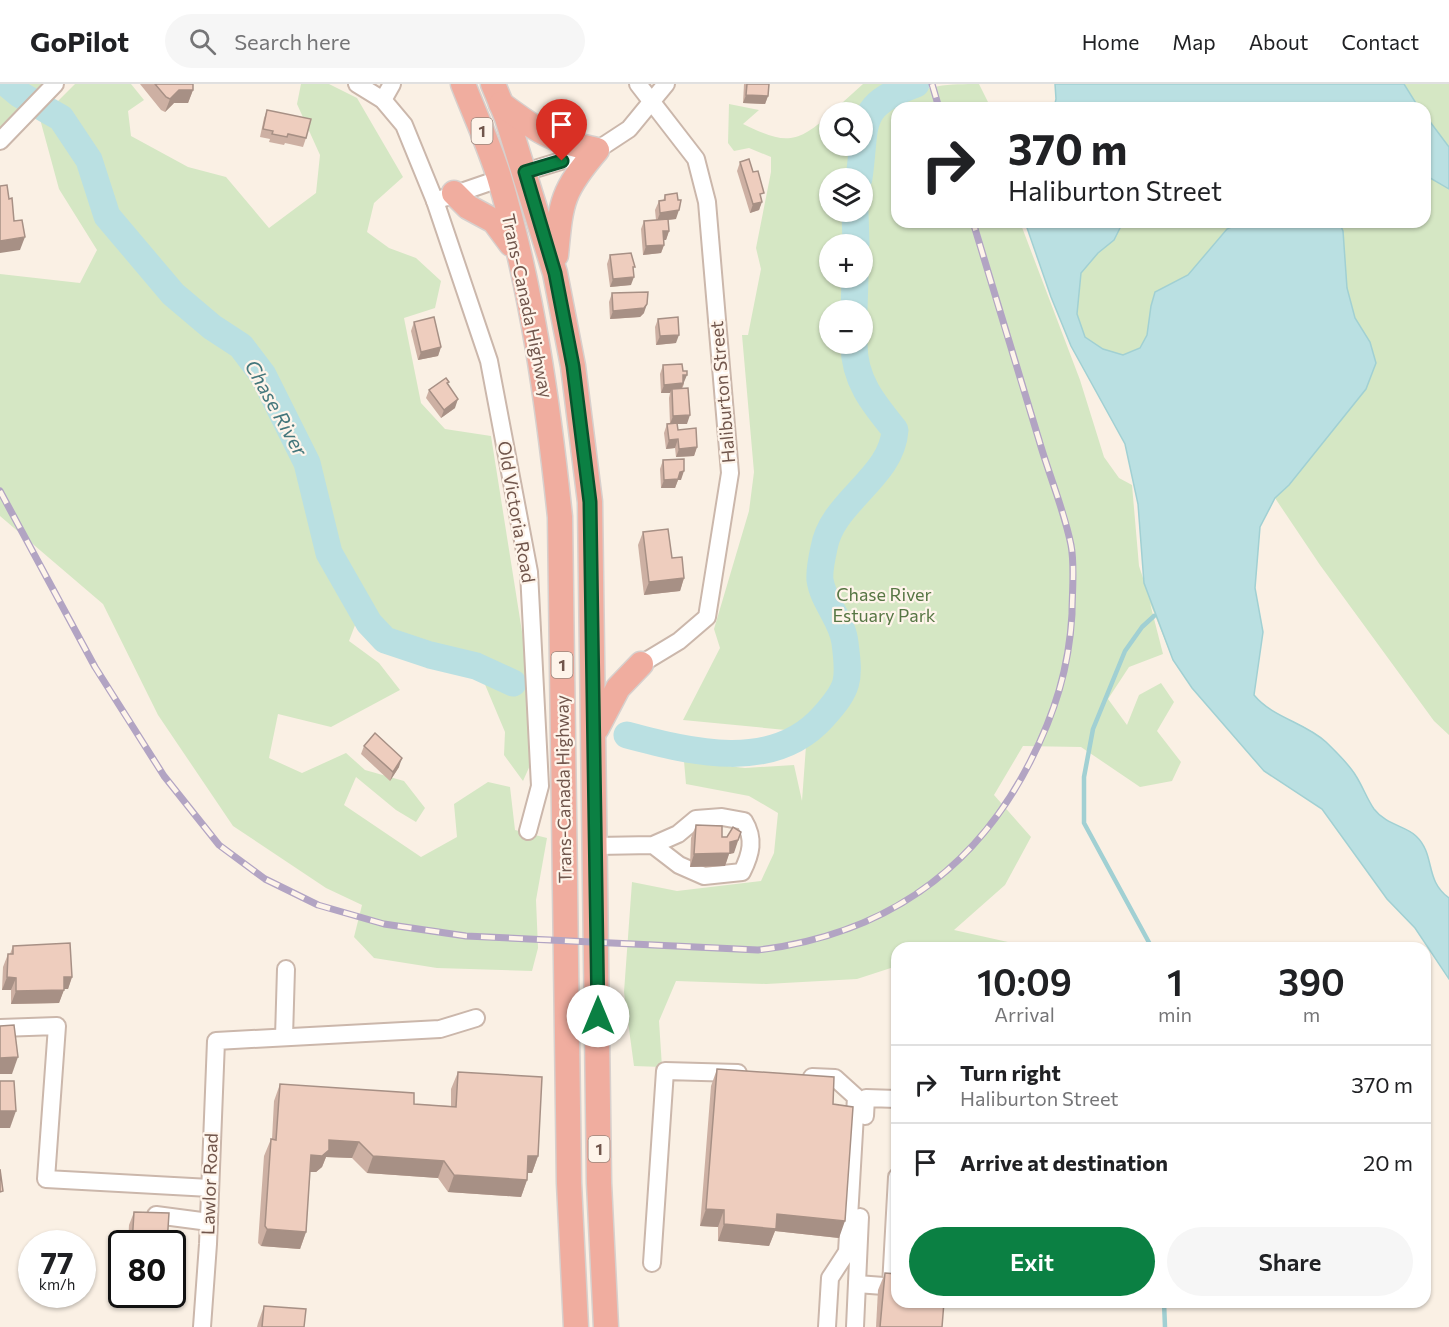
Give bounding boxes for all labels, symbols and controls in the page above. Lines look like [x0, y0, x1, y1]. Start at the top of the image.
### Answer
search box [165, 14, 585, 68]
text: GoPilot [30, 24, 129, 58]
icon: search [186, 25, 219, 58]
text: Search here [234, 28, 351, 55]
text: Home [1082, 29, 1139, 54]
text: Map [1172, 29, 1216, 54]
text: About [1249, 29, 1308, 54]
text: Contact [1341, 29, 1419, 54]
pin [536, 99, 587, 161]
map controls [819, 102, 873, 354]
button: search [819, 102, 873, 156]
icon: arrive [545, 108, 578, 141]
road number: 1 [472, 118, 492, 144]
text: 370 m [1008, 122, 1127, 174]
icon: right [909, 126, 987, 204]
button: layers [819, 168, 873, 222]
text: Haliburton Street [1008, 174, 1222, 207]
street label: Trans-Canada Highway [498, 212, 558, 400]
button: + [819, 234, 873, 288]
button: − [819, 300, 873, 354]
street label: Haliburton Street [705, 320, 739, 464]
water label: Chase River [241, 355, 314, 461]
street label: Old Victoria Road [494, 439, 540, 585]
park label: Chase River Estuary Park [832, 583, 936, 626]
road number: 1 [552, 652, 572, 678]
street label: Trans-Canada Highway [550, 695, 576, 883]
text: 10:09 [977, 959, 1072, 1003]
text: 1 [1167, 959, 1183, 1003]
text: 390 [1278, 959, 1345, 1003]
position arrow [566, 984, 630, 1048]
text: Arrival [994, 1002, 1055, 1026]
text: min [1158, 1002, 1192, 1026]
text: m [1303, 1002, 1320, 1026]
text: Turn right [960, 1059, 1061, 1086]
icon: right [909, 1068, 942, 1101]
text: 370 m [1351, 1071, 1413, 1098]
text: Haliburton Street [960, 1086, 1118, 1110]
street label: Lawlor Road [196, 1133, 222, 1235]
road number: 1 [588, 1136, 610, 1162]
icon: arrive [909, 1146, 942, 1179]
text: Arrive at destination [960, 1149, 1168, 1176]
text: 20 m [1363, 1149, 1413, 1176]
button: Exit [909, 1227, 1155, 1296]
button: Share [1167, 1227, 1413, 1296]
speed limit sign: 80 [108, 1230, 186, 1308]
text: 77 [41, 1243, 73, 1280]
text: km/h [39, 1275, 75, 1293]

